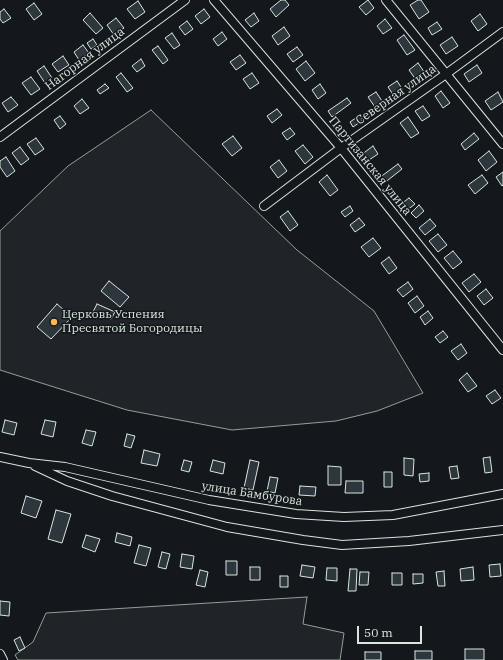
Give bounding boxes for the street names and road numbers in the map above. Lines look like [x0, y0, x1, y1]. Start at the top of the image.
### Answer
street label: Нагорная улица [42, 24, 128, 94]
street label: Северная улица [353, 62, 439, 128]
street label: Партизанская улица [326, 114, 414, 218]
street label: улица Бамбурова [201, 479, 303, 509]

